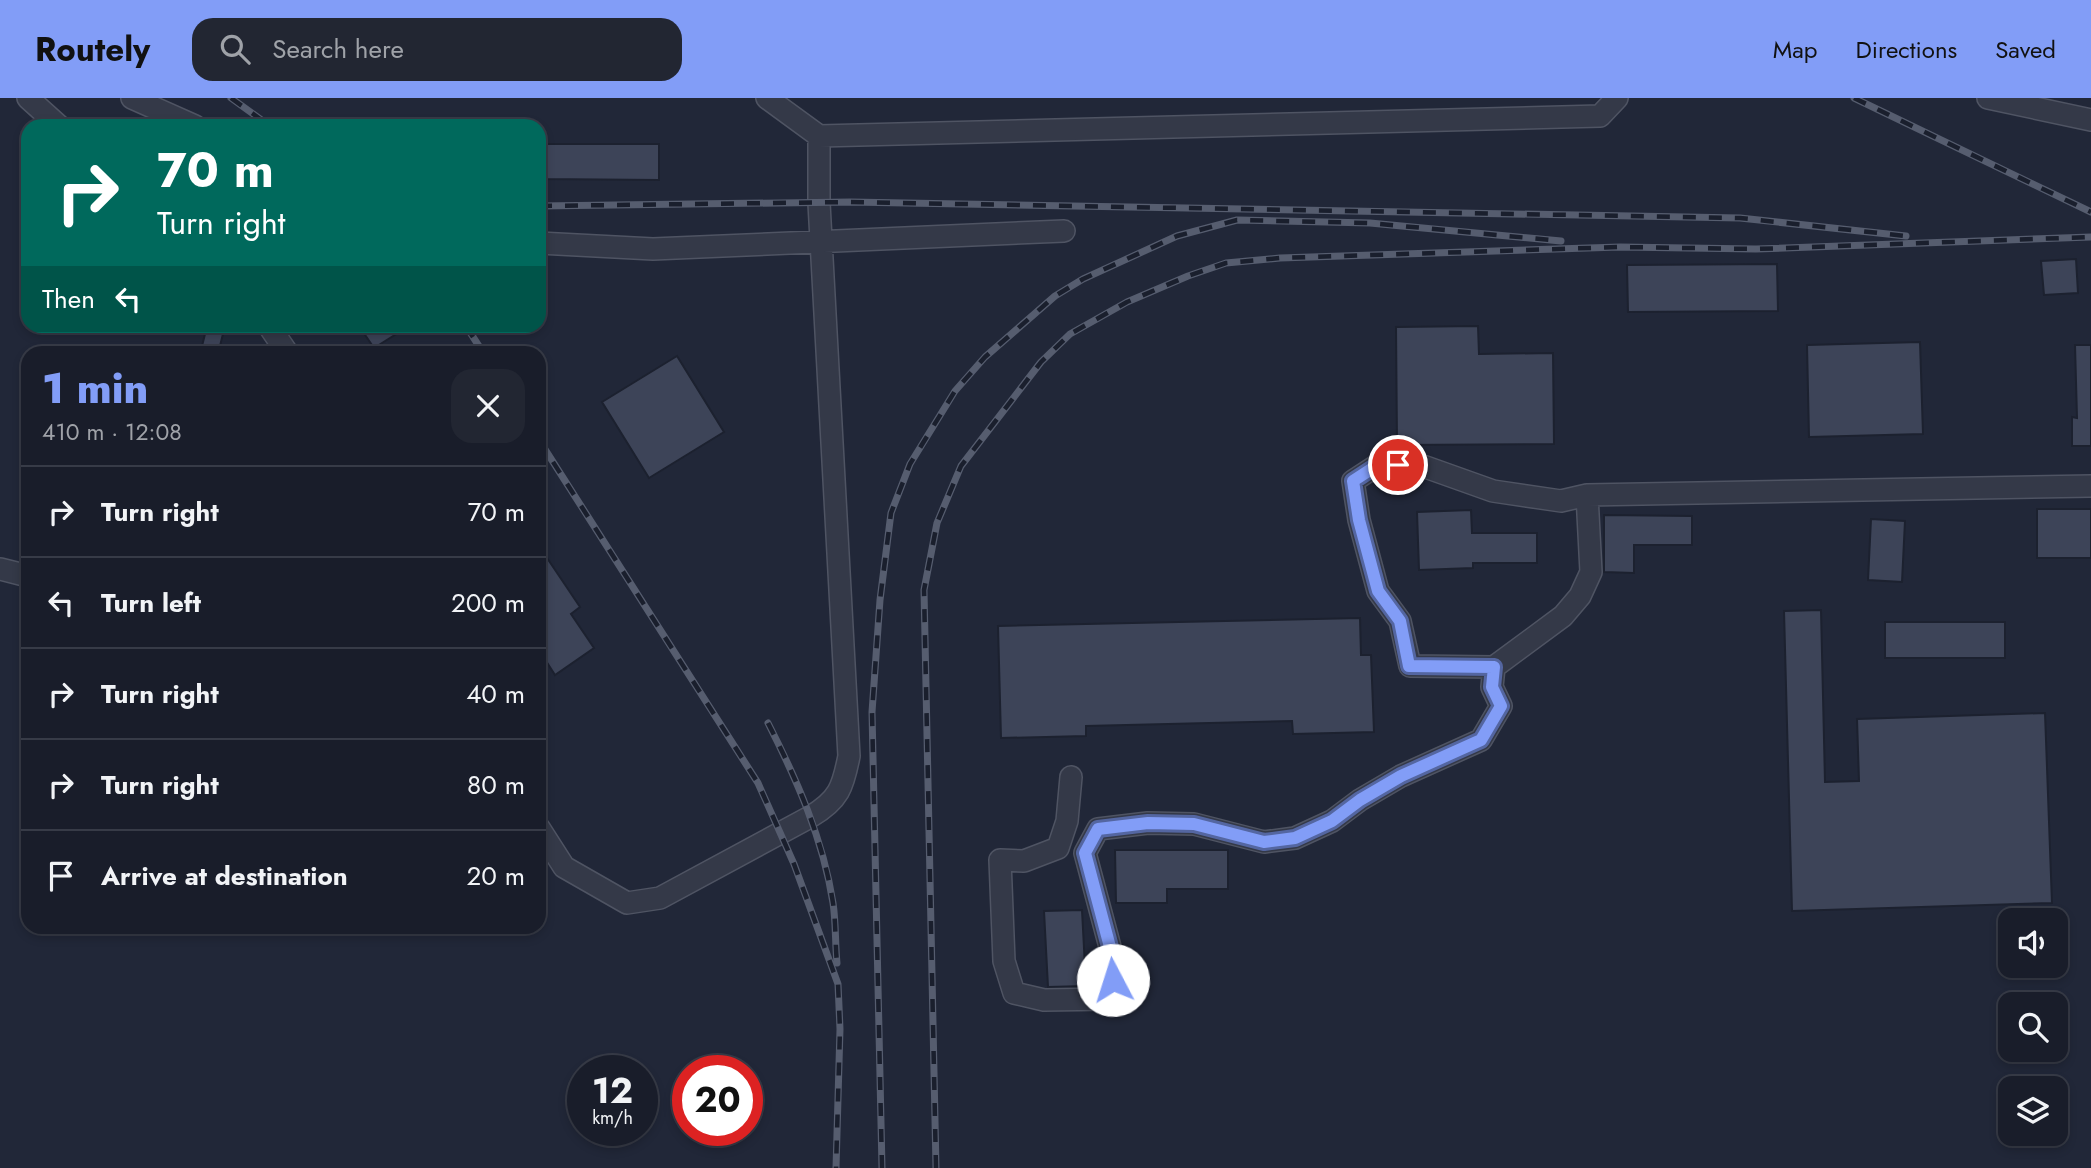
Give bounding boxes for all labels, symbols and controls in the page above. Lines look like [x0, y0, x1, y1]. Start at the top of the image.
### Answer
search box [192, 18, 682, 81]
text: Routely [35, 26, 150, 73]
icon: search [216, 30, 254, 68]
text: Search here [272, 30, 404, 68]
text: Map [1773, 32, 1818, 67]
text: Directions [1856, 32, 1957, 67]
text: Saved [1995, 32, 2056, 67]
text: 70 m [157, 135, 274, 205]
icon: right [42, 147, 133, 238]
text: Turn right [157, 200, 286, 246]
text: Then [42, 280, 95, 318]
icon: left [109, 280, 147, 318]
text: 1 min [42, 358, 148, 419]
button: close [451, 369, 525, 443]
text: 410 m · 12:08 [42, 415, 182, 449]
pin [1368, 435, 1428, 495]
icon: arrive [1379, 446, 1417, 484]
icon: right [42, 493, 80, 531]
text: Turn right [101, 493, 219, 531]
text: 70 m [468, 493, 525, 531]
icon: left [42, 584, 80, 622]
text: Turn left [101, 584, 201, 622]
text: 200 m [451, 584, 525, 622]
icon: right [42, 675, 80, 713]
text: Turn right [101, 675, 219, 713]
text: 40 m [466, 675, 525, 713]
icon: right [42, 766, 80, 804]
text: Turn right [101, 766, 219, 804]
text: 80 m [467, 766, 525, 804]
icon: arrive [42, 857, 80, 895]
text: Arrive at destination [101, 857, 348, 895]
text: 20 m [467, 857, 525, 895]
map controls [1998, 908, 2068, 1146]
button: sound [1998, 908, 2068, 978]
position arrow [1076, 943, 1150, 1017]
button: search [1998, 992, 2068, 1062]
speed limit sign: 20 [672, 1055, 763, 1146]
text: 12 [592, 1066, 633, 1116]
button: layers [1998, 1076, 2068, 1146]
text: km/h [592, 1105, 633, 1131]

